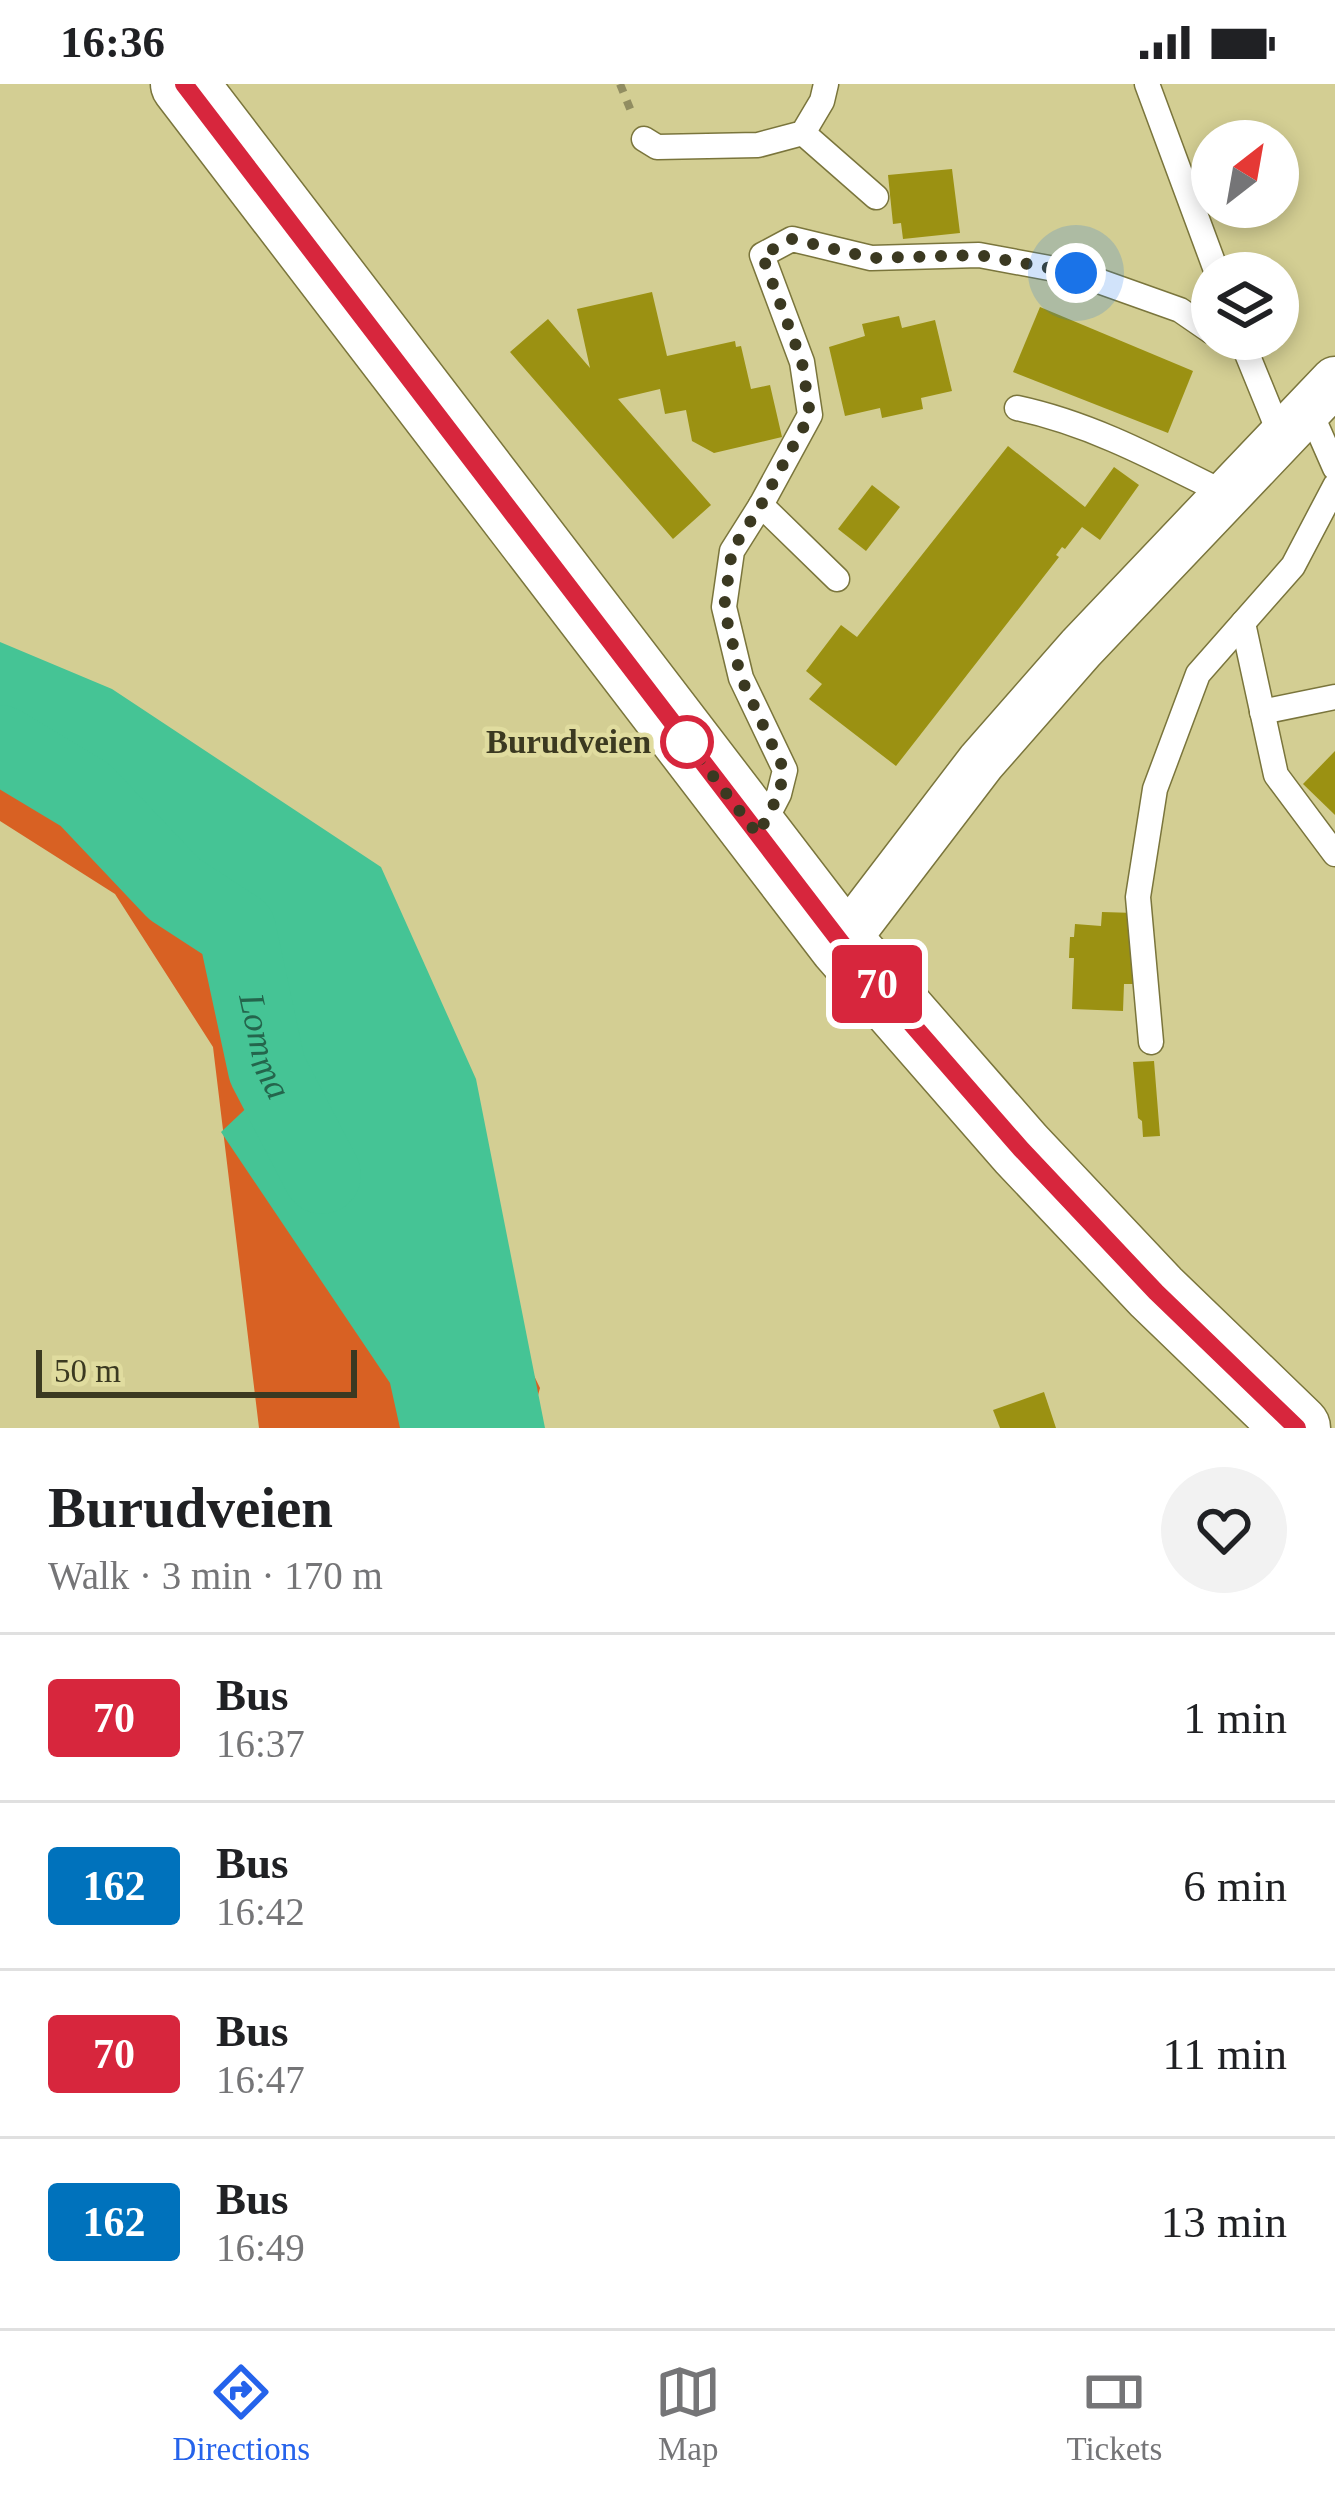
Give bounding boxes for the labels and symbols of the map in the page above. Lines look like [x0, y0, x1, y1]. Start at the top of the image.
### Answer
north arrow [1191, 120, 1299, 228]
your location [1046, 243, 1106, 303]
marker: Burudveien [662, 717, 712, 767]
place label: Burudveien [486, 724, 651, 760]
line badge: 70 [823, 945, 931, 1023]
water label: Lomma [231, 989, 299, 1106]
scale bar [36, 1344, 357, 1397]

